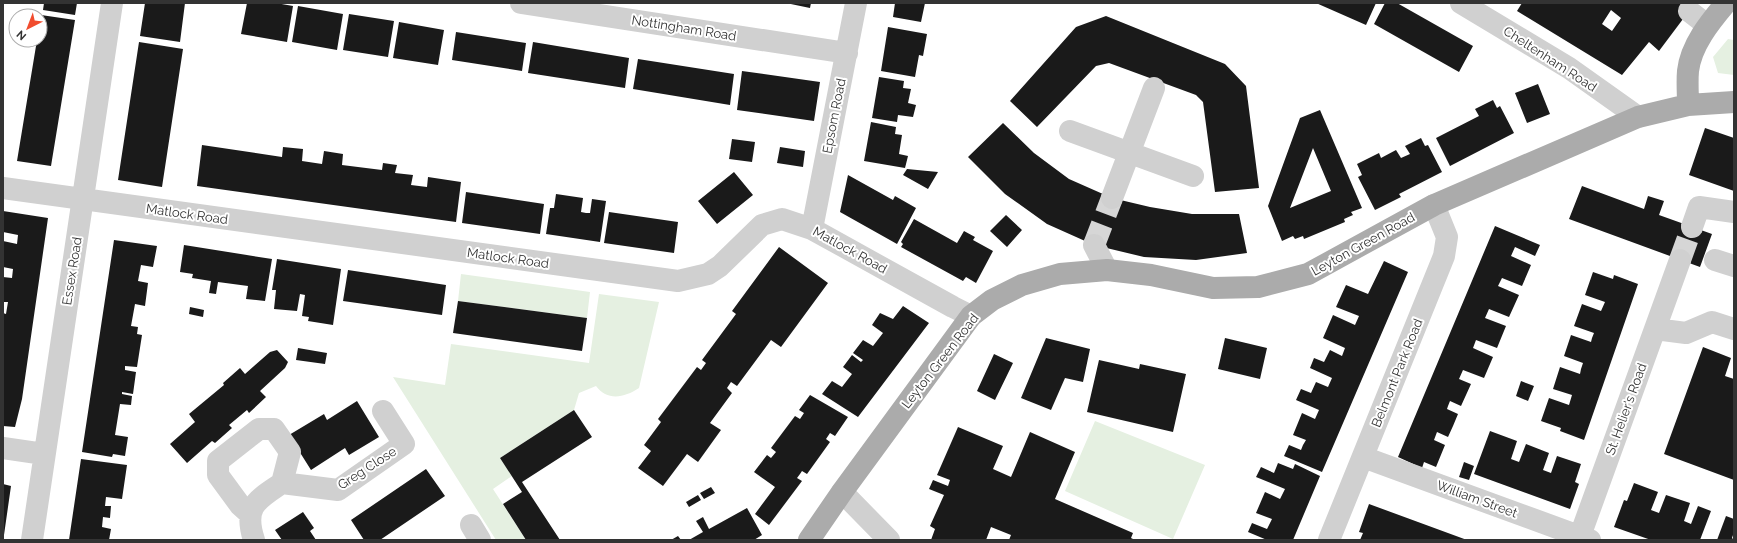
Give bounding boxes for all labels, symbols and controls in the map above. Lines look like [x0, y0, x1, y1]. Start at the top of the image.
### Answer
north arrow [8, 8, 48, 48]
street label: Nottingham Road [631, 12, 737, 44]
street label: Cheltenham Road [1501, 23, 1599, 95]
text: N [14, 27, 29, 43]
street label: Epsom Road [819, 77, 849, 155]
street label: Matlock Road [145, 201, 229, 227]
street label: Leyton Green Road [1309, 209, 1417, 279]
street label: Matlock Road [810, 223, 890, 277]
street label: Essex Road [59, 236, 85, 306]
street label: Matlock Road [466, 245, 550, 271]
street label: Leyton Green Road [898, 311, 982, 411]
street label: Belmont Park Road [1368, 317, 1426, 429]
street label: St. Helier's Road [1602, 361, 1650, 457]
street label: Greg Close [335, 443, 399, 492]
street label: William Street [1435, 477, 1520, 521]

